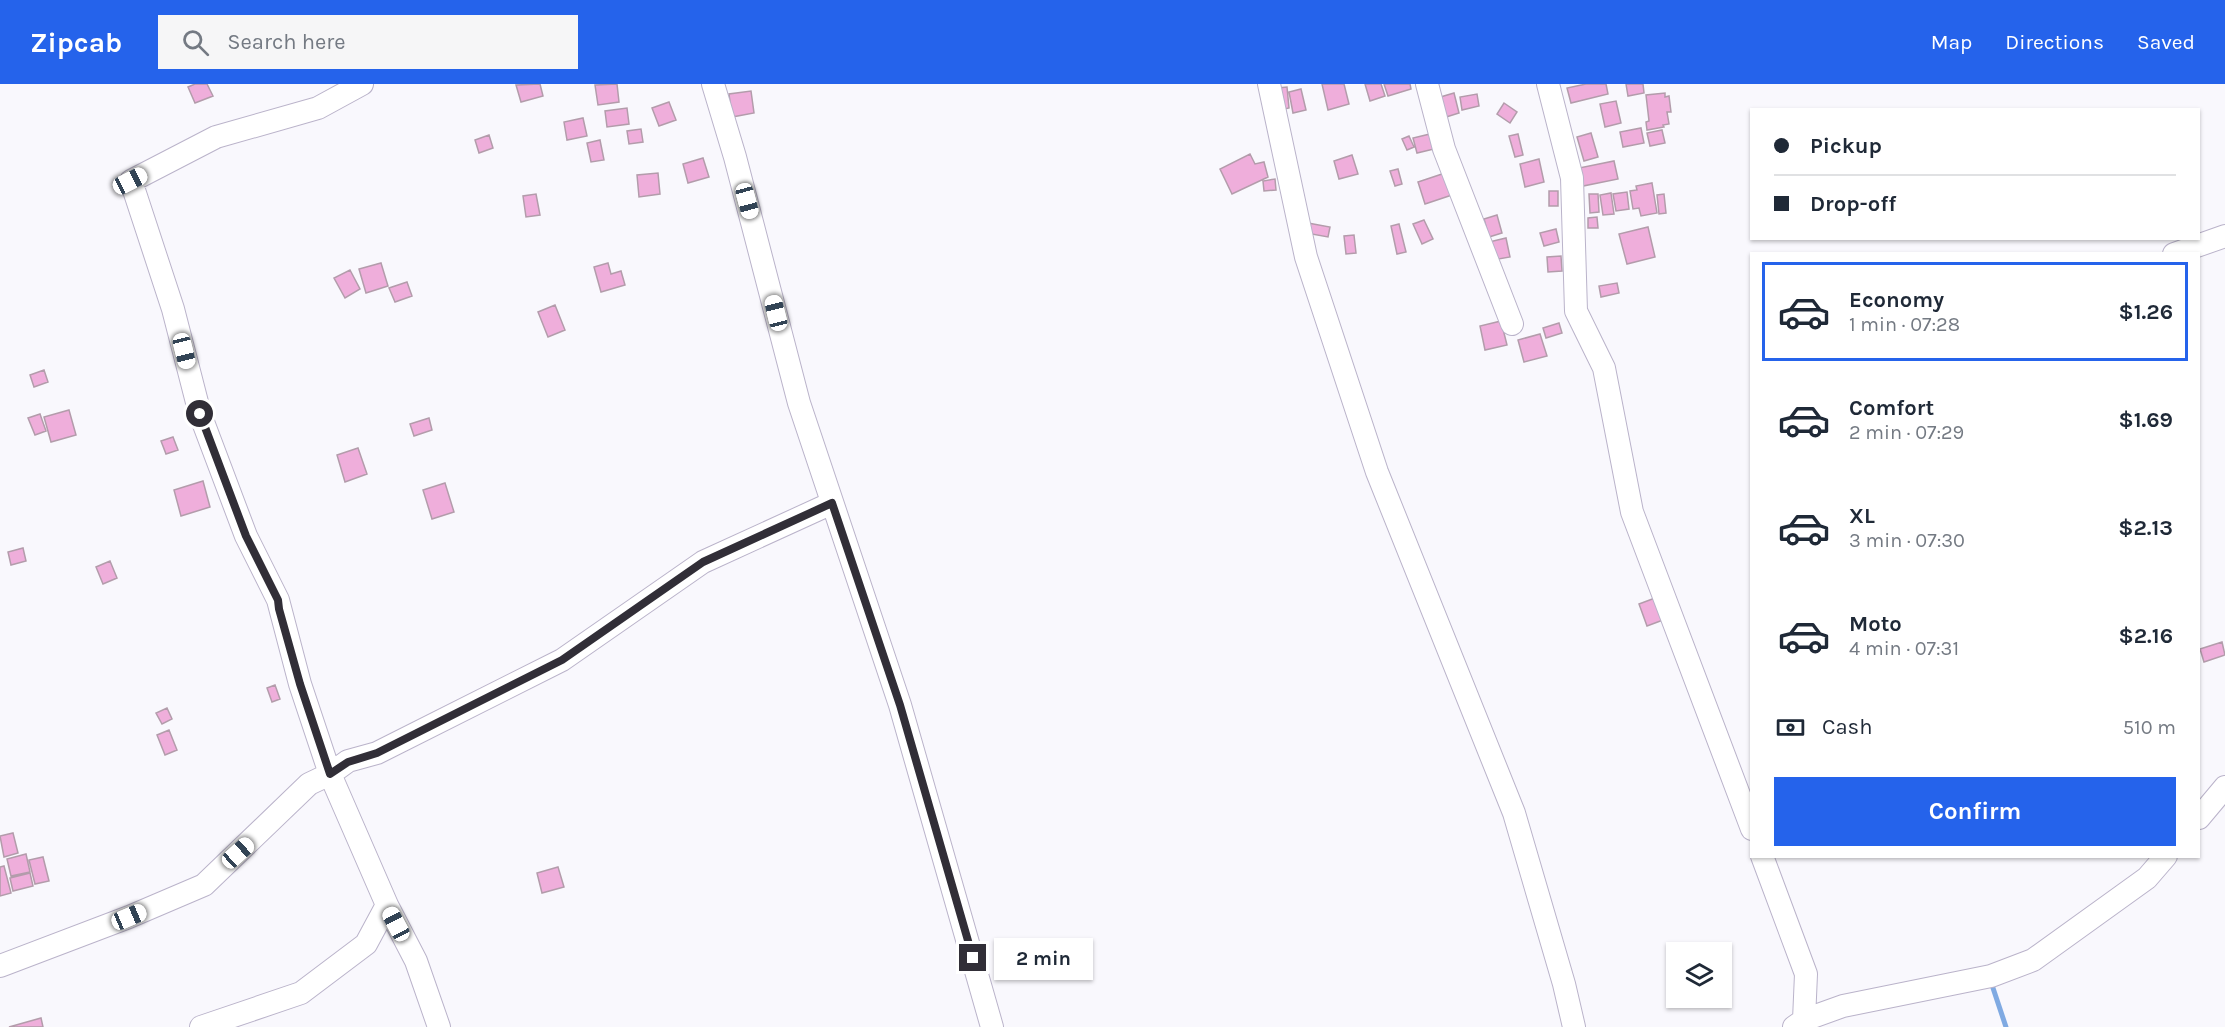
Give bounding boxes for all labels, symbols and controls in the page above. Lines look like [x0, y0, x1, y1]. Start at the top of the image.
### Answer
search box [158, 15, 578, 69]
text: Zipcab [30, 26, 122, 59]
icon: search [179, 26, 212, 59]
text: Search here [227, 29, 346, 55]
text: Map [1931, 30, 1972, 54]
text: Directions [2005, 30, 2104, 54]
text: Saved [2137, 30, 2195, 54]
text: Pickup [1810, 133, 1882, 159]
car [110, 165, 150, 197]
car [734, 181, 760, 221]
text: Drop-off [1810, 191, 1896, 217]
icon: car [1777, 285, 1831, 339]
text: Economy [1849, 287, 1944, 313]
car [763, 293, 789, 333]
text: $1.26 [2119, 299, 2173, 325]
text: 1 min · 07:28 [1849, 313, 1960, 336]
car [171, 331, 197, 371]
icon: car [1777, 393, 1831, 447]
text: Comfort [1849, 395, 1934, 421]
route start [186, 400, 213, 427]
text: $1.69 [2118, 407, 2173, 433]
text: 2 min · 07:29 [1849, 421, 1964, 444]
icon: car [1777, 501, 1831, 555]
text: XL [1849, 503, 1875, 529]
text: $2.13 [2118, 515, 2173, 541]
text: 3 min · 07:30 [1849, 529, 1965, 552]
icon: car [1777, 609, 1831, 663]
text: Moto [1849, 611, 1902, 637]
text: $2.16 [2119, 623, 2173, 649]
text: 4 min · 07:31 [1849, 637, 1959, 660]
icon: cash [1774, 711, 1807, 744]
text: Cash [1822, 714, 1872, 740]
text: 510 m [2123, 716, 2176, 739]
button: Confirm [1774, 777, 2176, 846]
car [219, 834, 257, 872]
car [109, 902, 149, 932]
car [380, 904, 412, 944]
callout: 2 min [994, 937, 1093, 979]
map controls [1666, 942, 1732, 1008]
button: layers [1666, 942, 1732, 1008]
route end [959, 944, 986, 971]
text: 2 min [1016, 947, 1071, 970]

